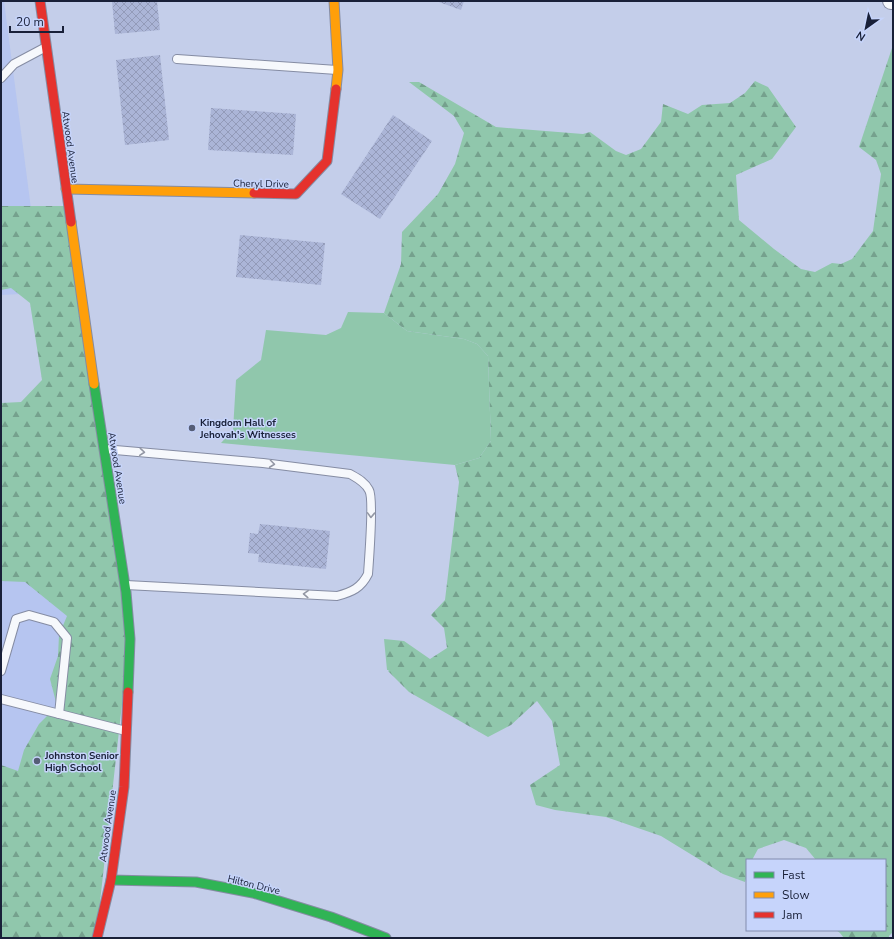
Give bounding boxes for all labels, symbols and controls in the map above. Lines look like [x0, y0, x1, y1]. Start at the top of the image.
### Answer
scale bar [10, 8, 63, 34]
north arrow [846, 8, 886, 48]
text: 20 m [16, 14, 44, 30]
text: N [853, 27, 868, 44]
street label: Atwood Avenue [58, 110, 82, 184]
street label: Cheryl Drive [233, 177, 289, 191]
place label: Kingdom Hall of Jehovah's Witnesses [199, 416, 296, 442]
marker: Kingdom Hall of Jehovah's Witnesses [187, 423, 197, 433]
street label: Atwood Avenue [104, 431, 130, 505]
one-way arrow [139, 448, 145, 457]
one-way arrow [269, 459, 275, 468]
one-way arrow [366, 512, 375, 518]
one-way arrow [303, 590, 309, 598]
place label: Johnston Senior High School [44, 749, 119, 775]
marker: Johnston Senior High School [32, 756, 42, 766]
street label: Atwood Avenue [96, 789, 120, 863]
legend [746, 859, 886, 931]
text: Fast [782, 867, 805, 883]
street label: Hilton Drive [226, 872, 282, 898]
text: Slow [782, 887, 810, 903]
text: Jam [781, 907, 803, 923]

